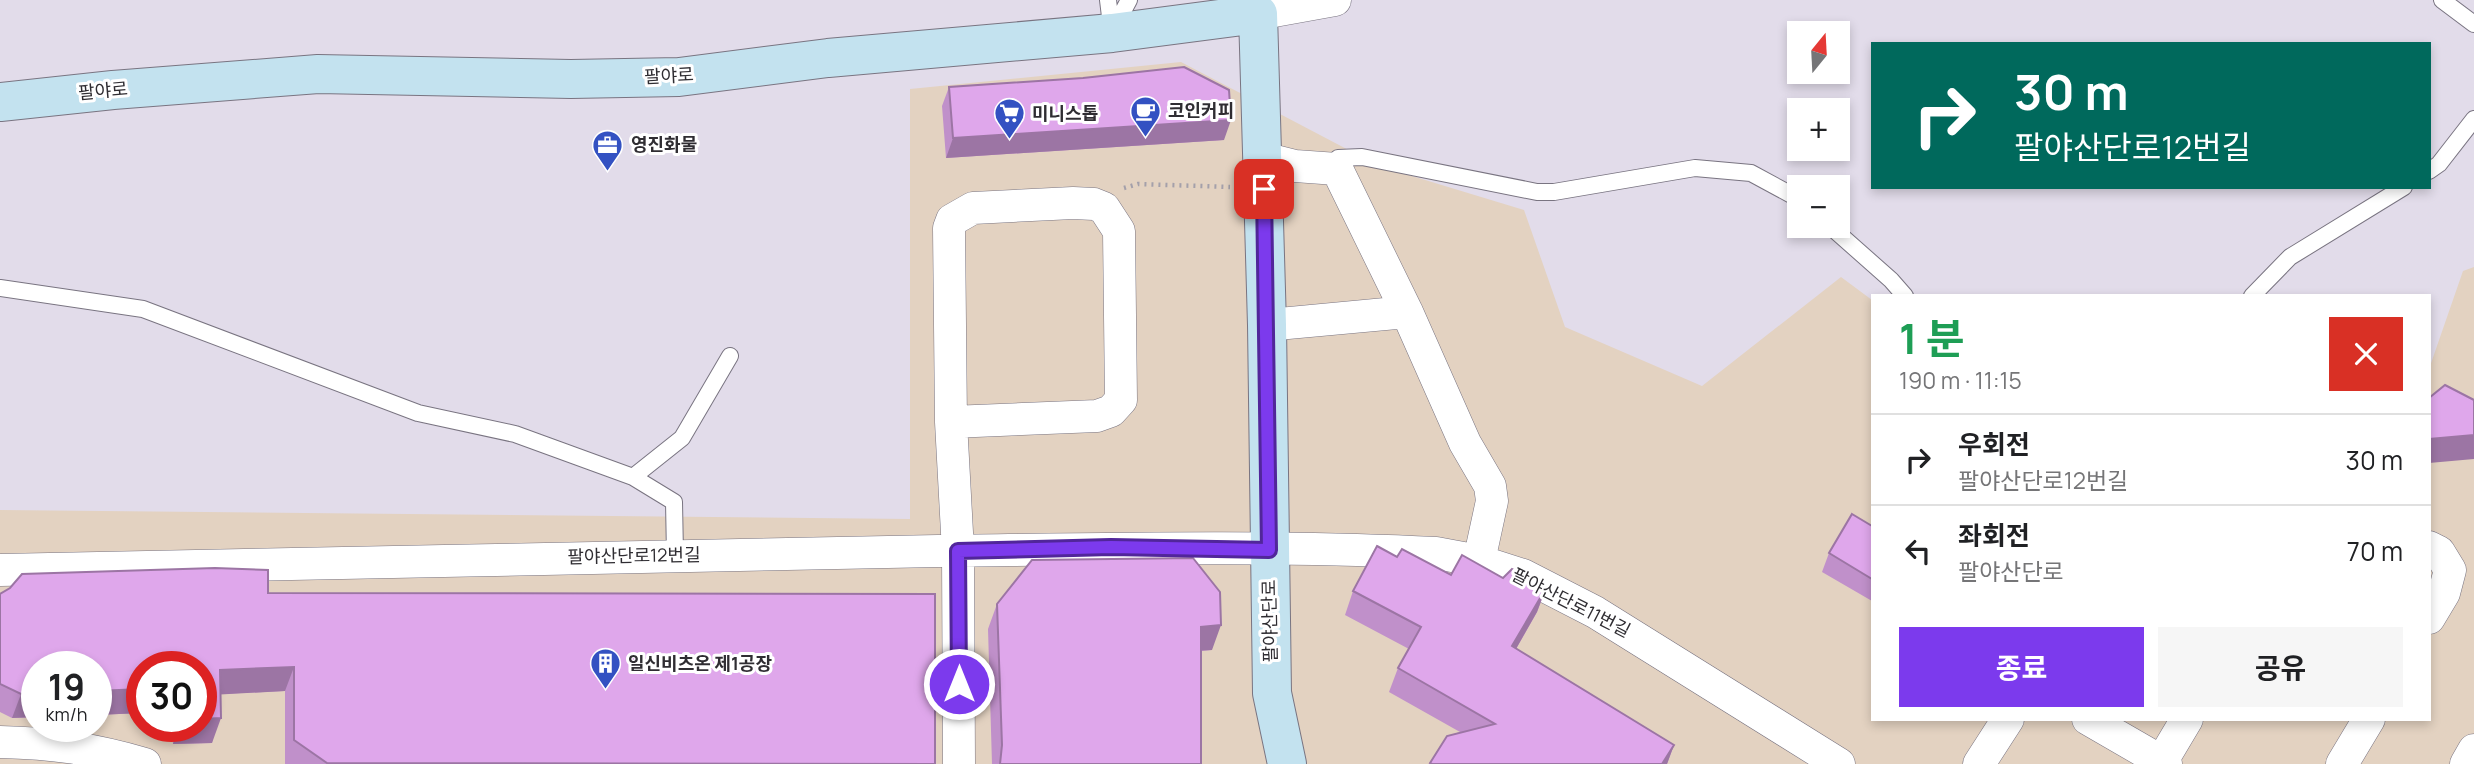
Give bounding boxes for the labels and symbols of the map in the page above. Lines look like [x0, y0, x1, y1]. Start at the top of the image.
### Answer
north arrow [1787, 21, 1850, 84]
street label: 팔야로 [644, 62, 694, 88]
street label: 팔야로 [77, 76, 129, 104]
cafe icon: 코인커피 [1128, 94, 1162, 138]
supermarket icon: 미니스톱 [992, 97, 1026, 141]
place label: 코인커피 [1168, 98, 1234, 122]
place label: 미니스톱 [1032, 101, 1098, 125]
office icon: 영진화물 [591, 128, 625, 172]
place label: 영진화물 [631, 132, 697, 156]
pin [1234, 159, 1294, 219]
street label: 팔야산단로12번길 [567, 542, 701, 568]
street label: 팔야산단로11번길 [1508, 562, 1635, 642]
street label: 팔야산단로 [1256, 579, 1282, 663]
building icon: 일신비츠온 제1공장 [588, 647, 622, 691]
position arrow [922, 647, 996, 721]
speed limit sign: 30 [126, 651, 217, 742]
place label: 일신비츠온 제1공장 [628, 651, 772, 675]

